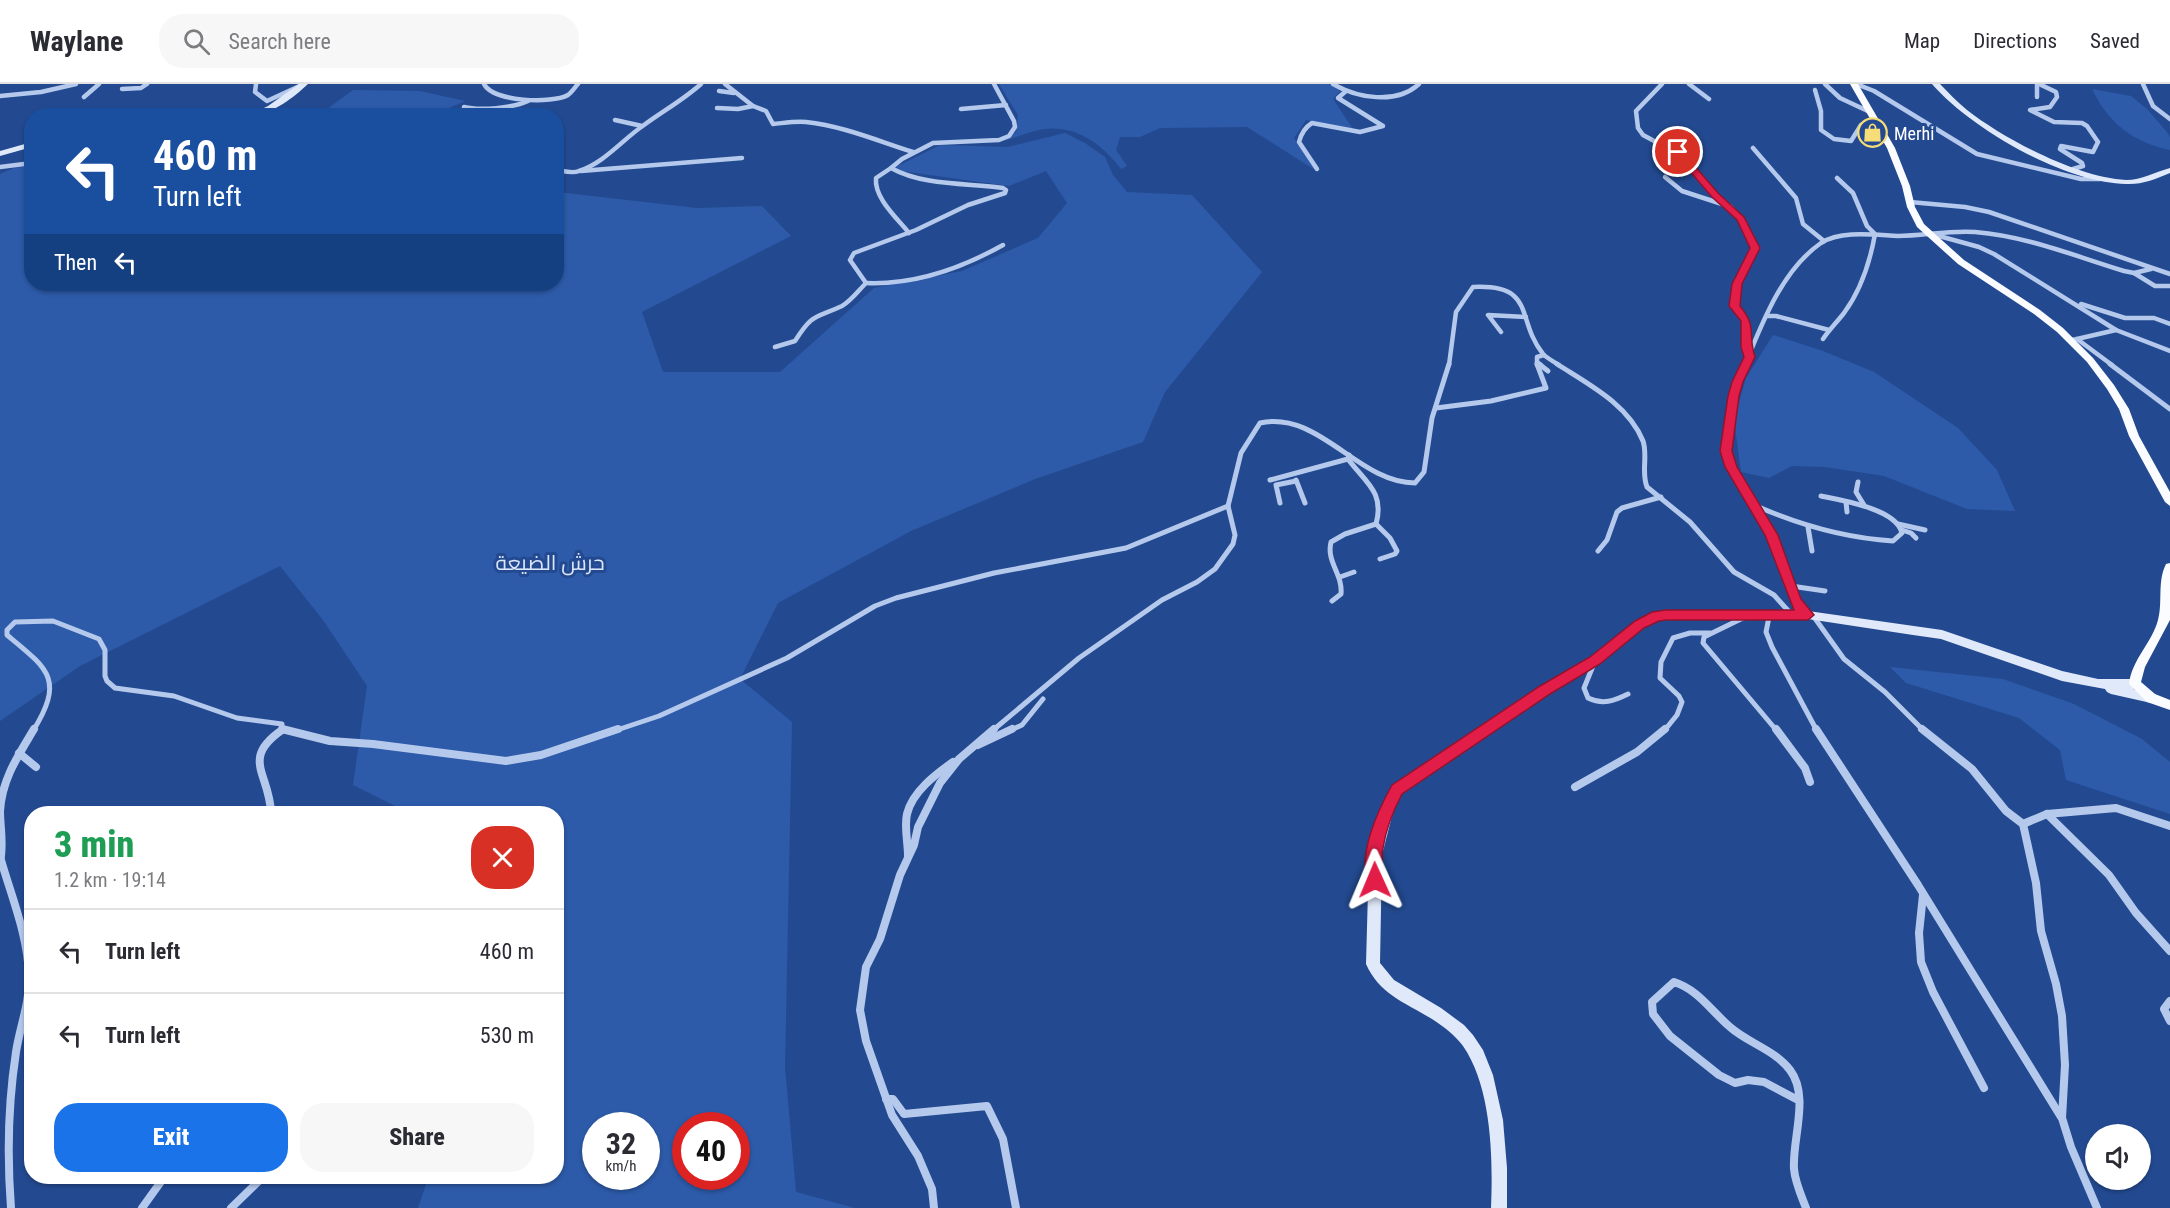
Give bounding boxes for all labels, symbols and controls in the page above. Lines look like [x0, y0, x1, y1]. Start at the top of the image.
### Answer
search box [159, 14, 579, 68]
text: Waylane [30, 25, 123, 58]
icon: search [180, 25, 213, 58]
text: Search here [228, 29, 331, 54]
text: Map [1904, 29, 1940, 53]
text: Directions [1973, 29, 2057, 53]
text: Saved [2090, 29, 2140, 53]
shop icon: Merhi [1857, 117, 1889, 149]
place label: Merhi [1894, 123, 1934, 144]
pin [1652, 126, 1703, 177]
text: 460 m [153, 131, 258, 180]
icon: left [54, 132, 132, 210]
icon: arrive [1661, 135, 1694, 168]
text: Turn left [153, 181, 242, 213]
icon: left [109, 246, 142, 279]
text: Then [54, 250, 97, 275]
park label: حرش الضيعة [495, 551, 605, 576]
text: 3 min [54, 824, 134, 866]
button: close [471, 826, 534, 889]
position arrow [1343, 848, 1407, 912]
text: 1.2 km · 19:14 [54, 868, 166, 892]
icon: left [54, 935, 87, 968]
text: Turn left [105, 939, 180, 964]
text: 460 m [480, 939, 534, 964]
icon: left [54, 1019, 87, 1052]
text: Turn left [105, 1023, 180, 1048]
text: 530 m [480, 1023, 534, 1048]
button: Exit [54, 1103, 288, 1172]
button: Share [300, 1103, 534, 1172]
speed limit sign: 40 [672, 1112, 750, 1190]
map controls [2085, 1124, 2151, 1190]
button: sound [2085, 1124, 2151, 1190]
text: 32 [606, 1126, 636, 1161]
text: km/h [606, 1157, 636, 1175]

